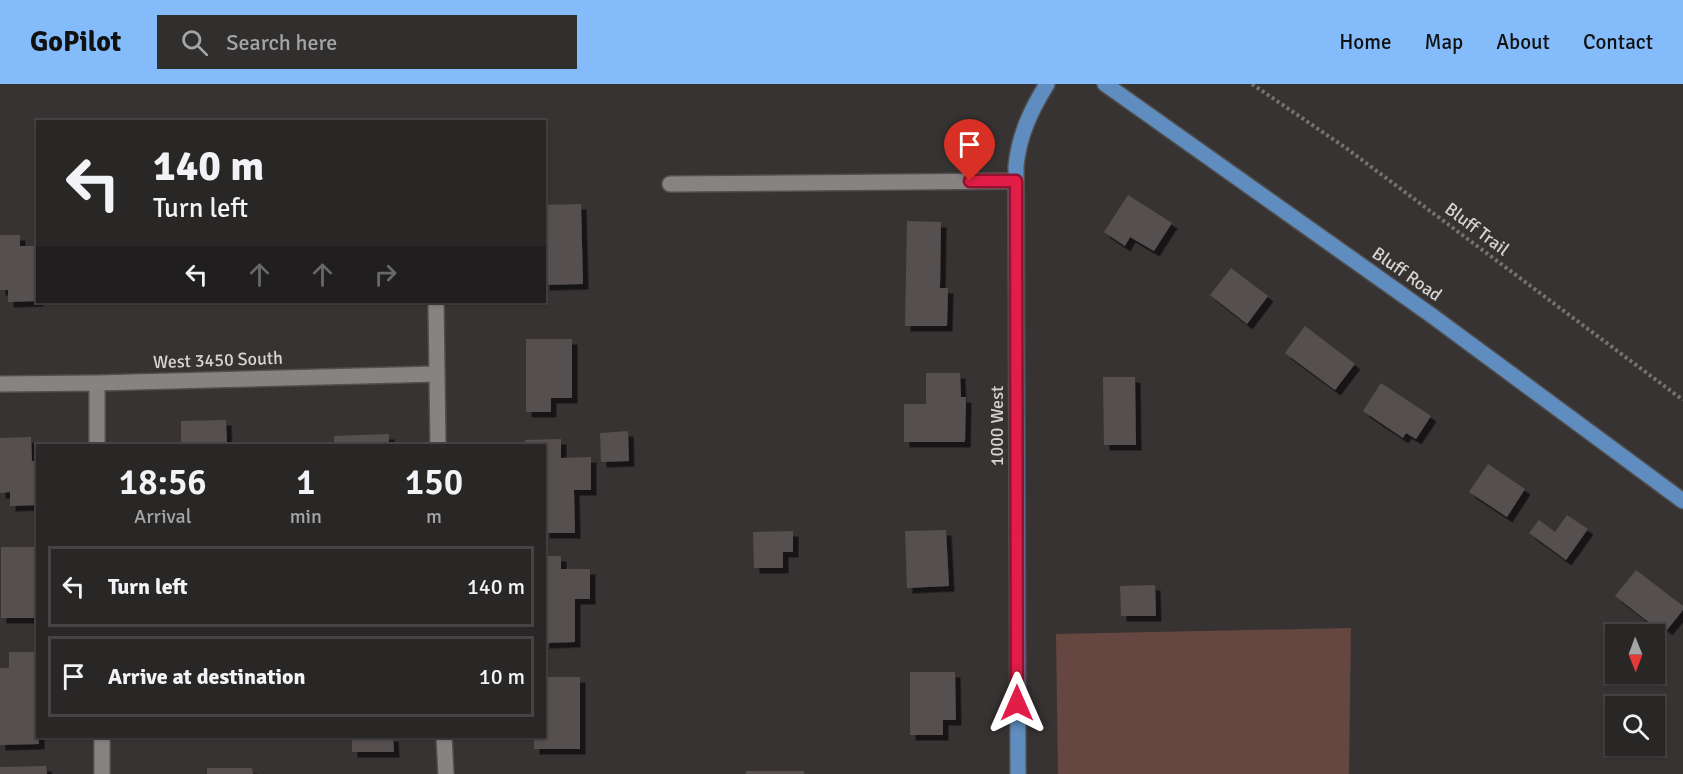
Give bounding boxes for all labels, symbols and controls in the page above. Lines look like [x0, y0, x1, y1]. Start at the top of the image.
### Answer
search box [157, 15, 577, 69]
text: GoPilot [30, 25, 121, 59]
icon: search [178, 26, 211, 59]
text: Search here [226, 29, 337, 56]
text: Home [1339, 29, 1392, 55]
text: Map [1425, 29, 1463, 55]
text: About [1496, 29, 1550, 55]
text: Contact [1583, 29, 1653, 55]
pin [944, 119, 995, 181]
icon: arrive [953, 128, 986, 161]
text: 140 m [153, 141, 264, 192]
icon: left [54, 144, 132, 222]
text: Turn left [153, 192, 248, 225]
street label: Bluff Trail [1440, 198, 1514, 260]
street label: Bluff Road [1368, 242, 1446, 306]
icon: left [180, 258, 213, 291]
icon: ahead [243, 258, 276, 291]
icon: ahead [306, 258, 339, 291]
icon: right [369, 258, 402, 291]
street label: West 3450 South [153, 347, 283, 373]
street label: 1000 West [986, 386, 1008, 466]
text: 18:56 [119, 460, 207, 505]
text: 1 [296, 460, 316, 505]
text: 150 [405, 460, 463, 505]
text: Arrival [134, 504, 192, 529]
text: min [290, 504, 322, 529]
text: m [426, 504, 442, 529]
icon: left [57, 570, 90, 603]
text: Turn left [108, 573, 188, 600]
text: 140 m [467, 573, 525, 600]
north arrow [1605, 624, 1665, 684]
map controls [1605, 624, 1665, 756]
icon: arrive [57, 660, 90, 693]
text: Arrive at destination [108, 663, 305, 690]
text: 10 m [479, 663, 525, 690]
position arrow [985, 671, 1049, 735]
button: search [1605, 696, 1665, 756]

